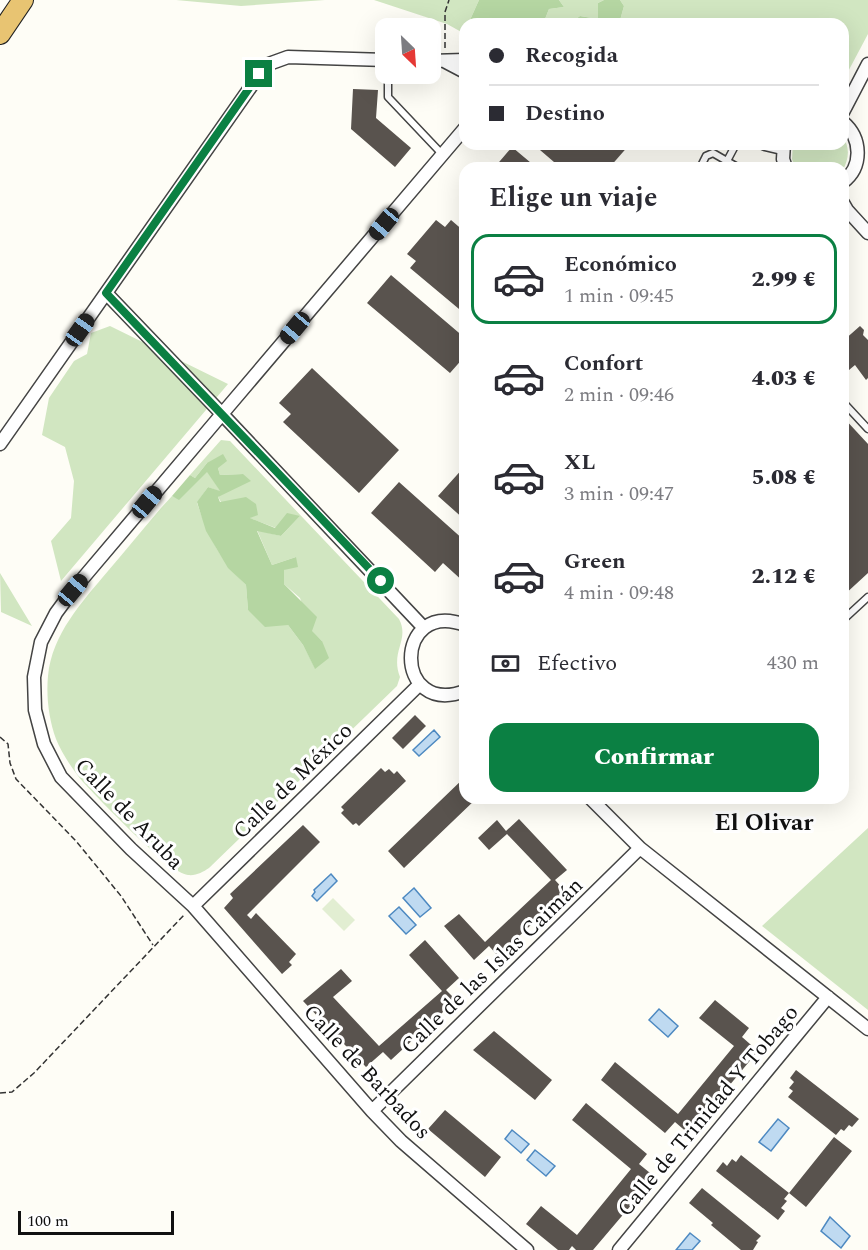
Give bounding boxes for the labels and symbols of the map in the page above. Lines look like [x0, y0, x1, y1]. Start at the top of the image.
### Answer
north arrow [375, 18, 441, 84]
route end [245, 60, 272, 87]
car [366, 204, 402, 244]
car [277, 308, 313, 348]
car [62, 310, 98, 350]
car [129, 482, 165, 522]
route start [367, 567, 394, 594]
car [55, 570, 91, 610]
street label: Calle de México [226, 715, 361, 847]
street label: Calle de Aruba [67, 750, 191, 878]
district label: El Olivar [714, 805, 814, 841]
street label: Calle de las Islas Caimán [393, 870, 591, 1062]
street label: Calle de Barbados [295, 997, 439, 1147]
street label: Calle de Trinidad Y Tobago [609, 998, 807, 1224]
scale bar [18, 1208, 174, 1236]

